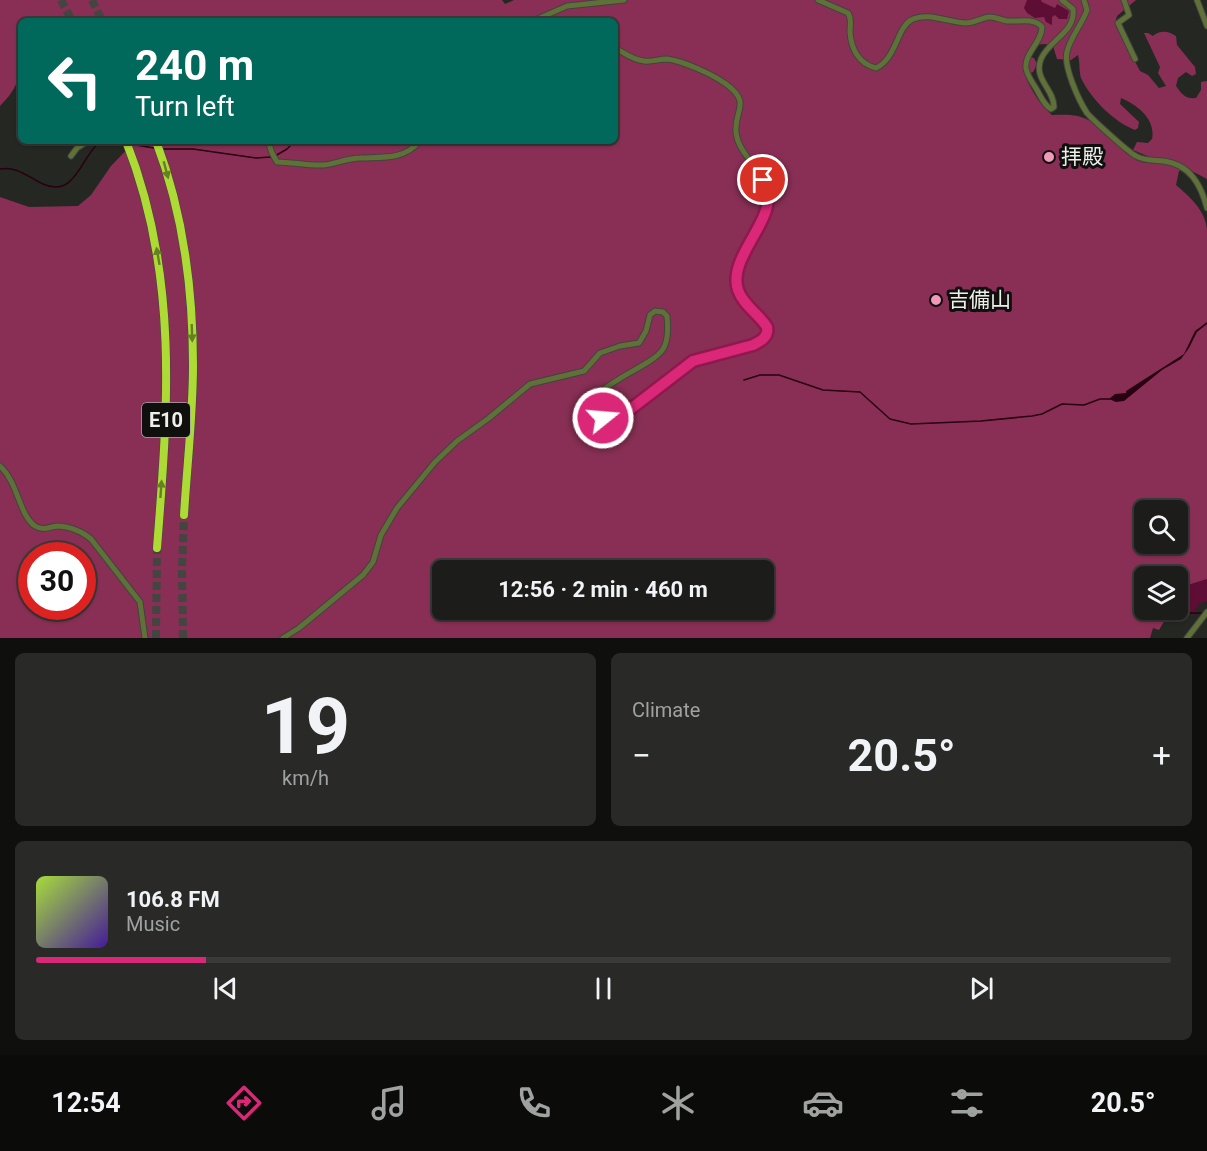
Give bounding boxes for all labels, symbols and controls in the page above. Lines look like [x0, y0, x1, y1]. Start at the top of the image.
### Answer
text: 240 m [135, 41, 254, 90]
icon: left [36, 42, 114, 120]
text: Turn left [135, 91, 235, 123]
place label: 拝殿 [1061, 145, 1103, 169]
marker: 拝殿 [1042, 150, 1056, 164]
pin [737, 154, 788, 205]
one-way arrow [161, 161, 171, 179]
icon: arrive [746, 163, 779, 196]
one-way arrow [153, 246, 162, 265]
place label: 吉備山 [948, 288, 1011, 312]
marker: 吉備山 [929, 293, 943, 307]
one-way arrow [187, 323, 197, 342]
position arrow [571, 386, 635, 450]
road number: E10 [142, 403, 190, 437]
one-way arrow [157, 480, 166, 499]
map controls [1134, 500, 1188, 620]
button: search [1134, 500, 1188, 554]
speed limit sign: 30 [18, 542, 96, 620]
button: layers [1134, 566, 1188, 620]
text: 12:56 · 2 min · 460 m [498, 577, 708, 602]
text: 19 [261, 681, 350, 772]
text: Climate [632, 698, 700, 722]
text: 20.5° [848, 729, 956, 782]
text: − [632, 736, 651, 775]
text: + [1152, 736, 1171, 775]
text: km/h [282, 766, 329, 790]
text: 106.8 FM [126, 887, 220, 912]
text: Music [126, 912, 180, 936]
icon: previous [209, 972, 242, 1005]
icon: pause [587, 972, 620, 1005]
icon: next [965, 972, 998, 1005]
icon: directions [223, 1082, 265, 1124]
icon: music [368, 1082, 410, 1124]
icon: phone [513, 1082, 555, 1124]
icon: climate [657, 1082, 699, 1124]
icon: car [802, 1082, 844, 1124]
icon: filters [946, 1082, 988, 1124]
text: 12:54 [51, 1087, 121, 1119]
text: 20.5° [1091, 1087, 1156, 1119]

